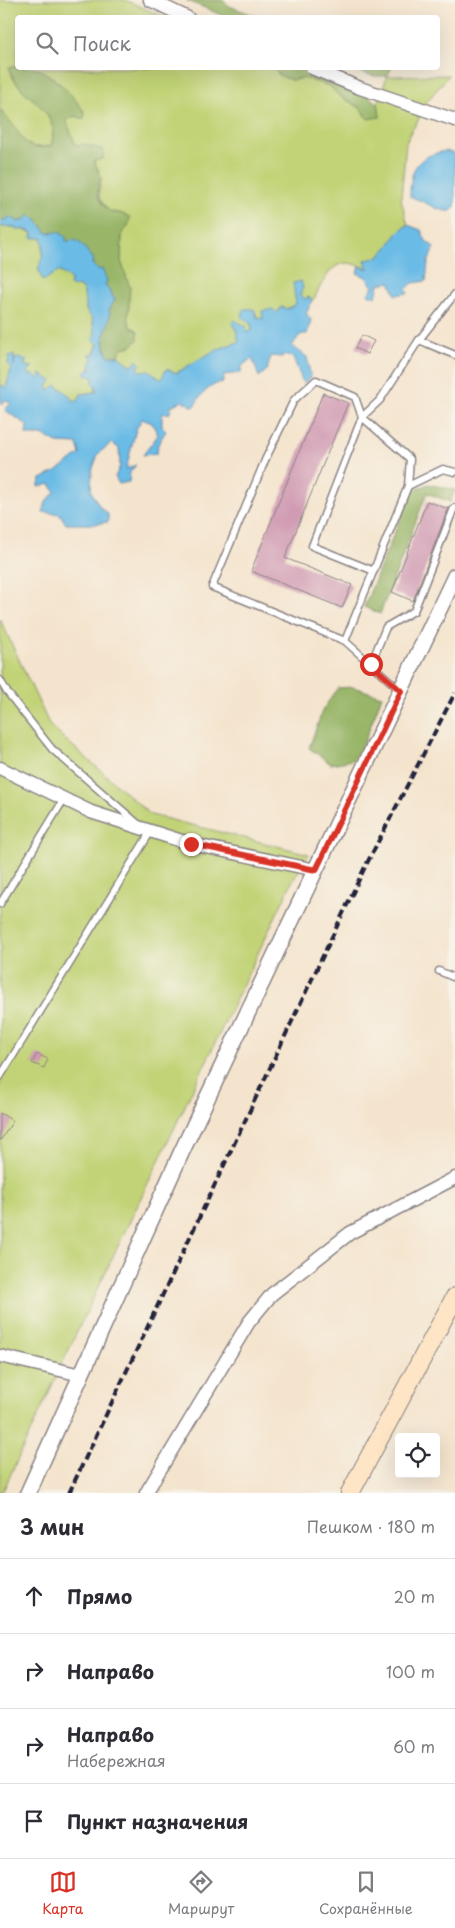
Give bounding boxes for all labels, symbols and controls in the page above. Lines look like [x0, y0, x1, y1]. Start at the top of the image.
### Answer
search box [15, 15, 440, 70]
icon: search [33, 29, 61, 57]
text: Поиск [73, 29, 131, 57]
route start [360, 653, 383, 676]
route end [180, 833, 203, 856]
map controls [395, 1433, 440, 1478]
button: locate [395, 1433, 440, 1478]
text: 3 мин [20, 1510, 84, 1542]
text: Пешком · 180 m [307, 1514, 435, 1538]
icon: ahead [20, 1582, 48, 1610]
text: Прямо [67, 1582, 132, 1610]
text: 20 m [394, 1584, 435, 1608]
icon: right [20, 1657, 48, 1685]
text: Направо [67, 1657, 154, 1685]
text: 100 m [386, 1659, 435, 1683]
text: Направо [67, 1720, 154, 1748]
icon: right [20, 1732, 48, 1760]
text: 60 m [393, 1734, 435, 1758]
text: Набережная [67, 1748, 166, 1772]
icon: arrive [20, 1807, 48, 1835]
text: Пункт назначения [67, 1807, 248, 1835]
tab: Карта [42, 1868, 83, 1919]
tab: Маршрут [168, 1868, 234, 1919]
tab: Сохранённые [319, 1868, 413, 1919]

